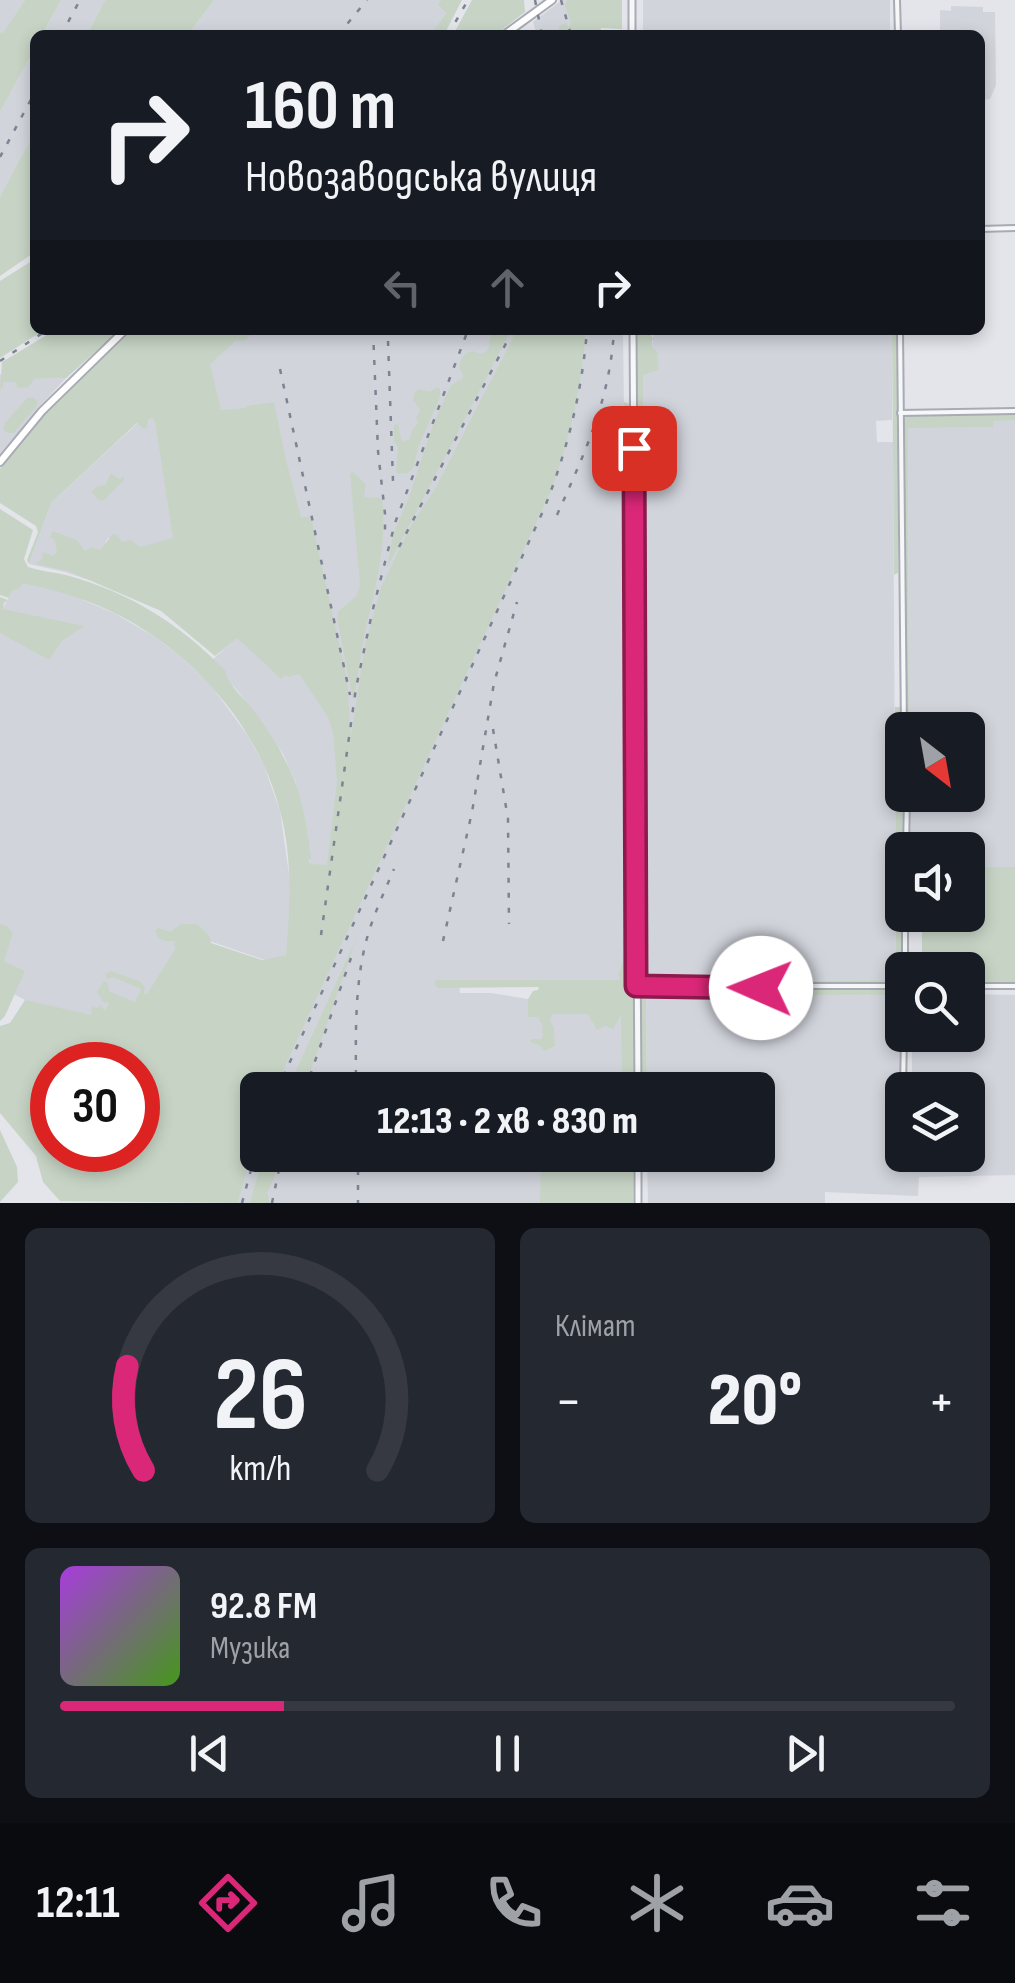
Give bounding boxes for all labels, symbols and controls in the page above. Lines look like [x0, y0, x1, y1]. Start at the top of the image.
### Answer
text: 160 m [245, 65, 396, 149]
icon: right [80, 70, 210, 200]
text: Новозаводська вулиця [245, 150, 597, 205]
icon: left [375, 260, 430, 315]
icon: ahead [480, 260, 535, 315]
icon: right [585, 260, 640, 315]
pin [592, 406, 677, 491]
icon: arrive [607, 421, 662, 476]
north arrow [885, 712, 985, 812]
map controls [885, 712, 985, 1172]
button: sound [885, 832, 985, 932]
position arrow [709, 936, 813, 1040]
button: search [885, 952, 985, 1052]
speed limit sign: 30 [30, 1042, 160, 1172]
button: layers [885, 1072, 985, 1172]
text: 12:13 · 2 хв · 830 m [377, 1099, 638, 1144]
text: Клімат [555, 1307, 636, 1346]
text: 26 [213, 1334, 307, 1459]
text: 20° [708, 1356, 802, 1447]
text: − [555, 1369, 582, 1436]
text: + [928, 1369, 955, 1436]
text: km/h [229, 1448, 291, 1491]
text: 92.8 FM [210, 1584, 317, 1629]
text: Музика [210, 1629, 290, 1668]
icon: previous [182, 1726, 237, 1781]
icon: pause [480, 1726, 535, 1781]
icon: next [778, 1726, 833, 1781]
icon: directions [193, 1868, 263, 1938]
icon: music [336, 1868, 406, 1938]
icon: phone [479, 1868, 549, 1938]
icon: climate [622, 1868, 692, 1938]
icon: car [765, 1868, 835, 1938]
icon: filters [908, 1868, 978, 1938]
text: 12:11 [37, 1876, 120, 1931]

